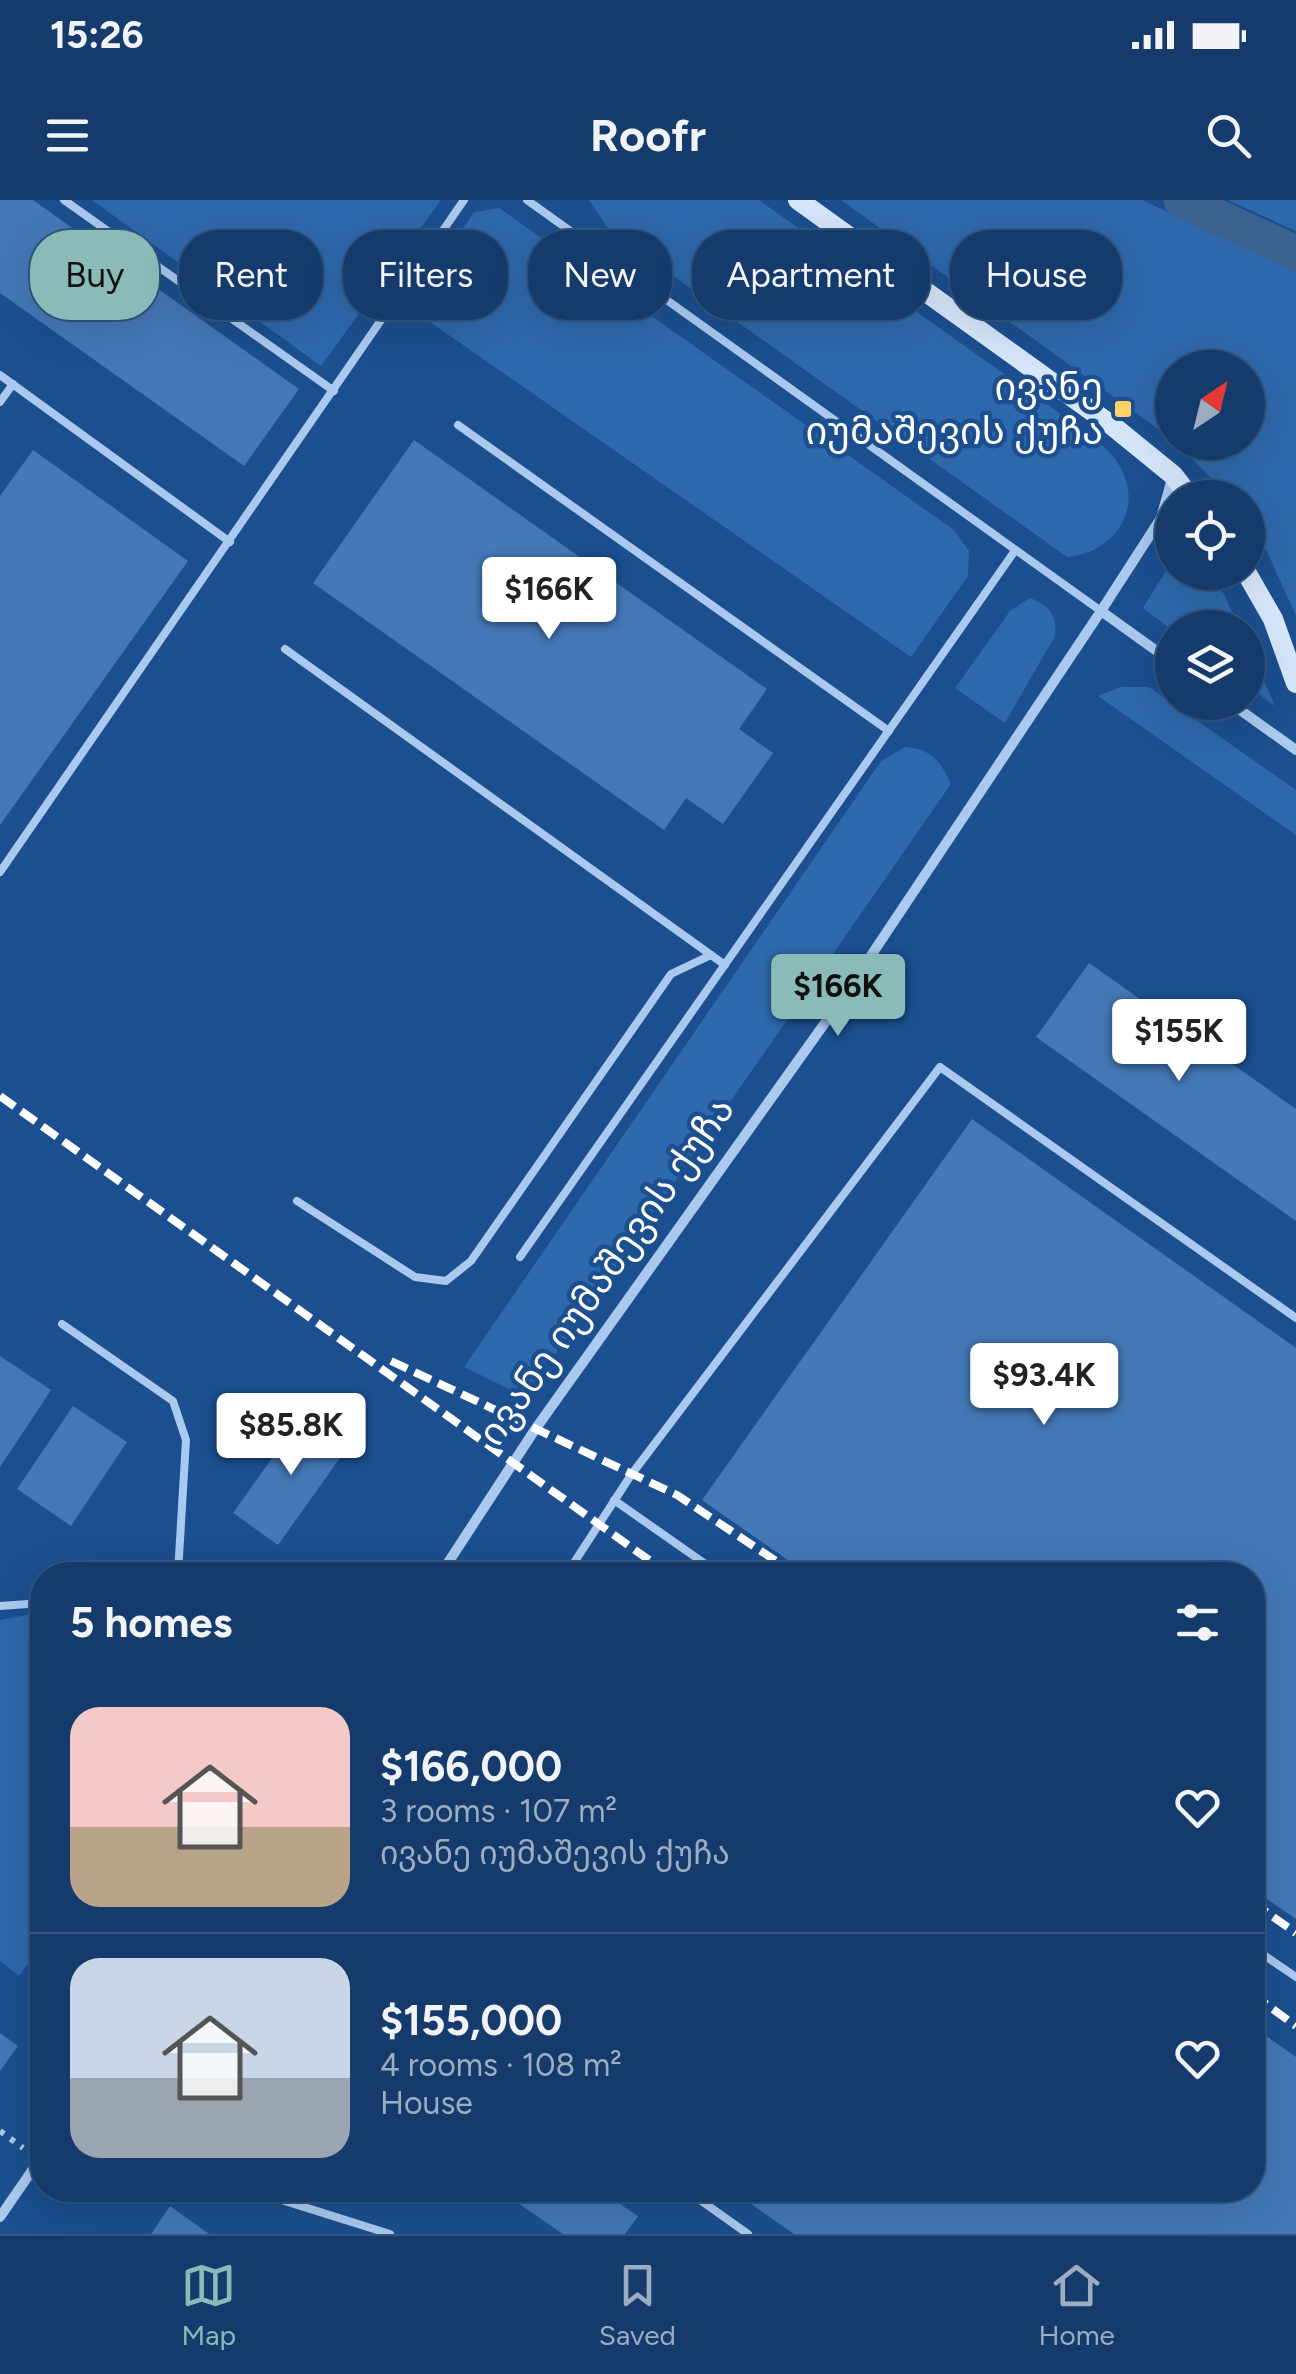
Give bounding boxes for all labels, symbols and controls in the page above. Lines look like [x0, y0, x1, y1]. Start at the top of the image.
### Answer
text: 15:26 [50, 12, 144, 58]
icon: menu [40, 108, 95, 163]
text: Roofr [590, 108, 706, 162]
icon: search [1201, 108, 1256, 163]
chip: Buy [30, 230, 159, 320]
chip: Rent [179, 230, 323, 320]
chip: Filters [343, 230, 508, 320]
chip: New [528, 230, 672, 320]
chip: Apartment [692, 230, 930, 320]
chip: House [950, 230, 1122, 320]
north arrow [1155, 350, 1265, 460]
map controls [1155, 350, 1265, 720]
place label: ივანე იუმაშევის ქუჩა [806, 364, 1103, 454]
marker: ივანე იუმაშევის ქუჩა [1112, 398, 1134, 420]
button: locate [1155, 480, 1265, 590]
pin: $166K [479, 557, 619, 642]
text: $166K [504, 570, 594, 608]
button: layers [1155, 610, 1265, 720]
pin: $166K [768, 954, 908, 1039]
text: $166K [793, 967, 883, 1005]
pin: $155K [1109, 999, 1249, 1084]
text: $155K [1134, 1012, 1224, 1050]
street label: ივანე იუმაშევის ქუჩა [468, 1088, 744, 1454]
pin: $93.4K [963, 1343, 1125, 1428]
text: $93.4K [992, 1356, 1096, 1394]
pin: $85.8K [210, 1393, 372, 1478]
text: $85.8K [239, 1406, 343, 1444]
icon: filters [1170, 1595, 1225, 1650]
text: 5 homes [70, 1597, 232, 1648]
text: $166,000 [380, 1741, 562, 1792]
icon: home [150, 1747, 270, 1867]
icon: heart [1170, 1780, 1225, 1835]
text: 3 rooms · 107 m² [380, 1792, 617, 1830]
text: ივანე იუმაშევის ქუჩა [380, 1834, 730, 1872]
text: $155,000 [380, 1995, 562, 2046]
icon: home [150, 1998, 270, 2118]
icon: heart [1170, 2031, 1225, 2086]
text: 4 rooms · 108 m² [380, 2046, 622, 2084]
text: House [380, 2084, 473, 2122]
tab: Map [181, 2258, 236, 2352]
tab: Saved [599, 2258, 676, 2352]
tab: Home [1038, 2258, 1115, 2352]

